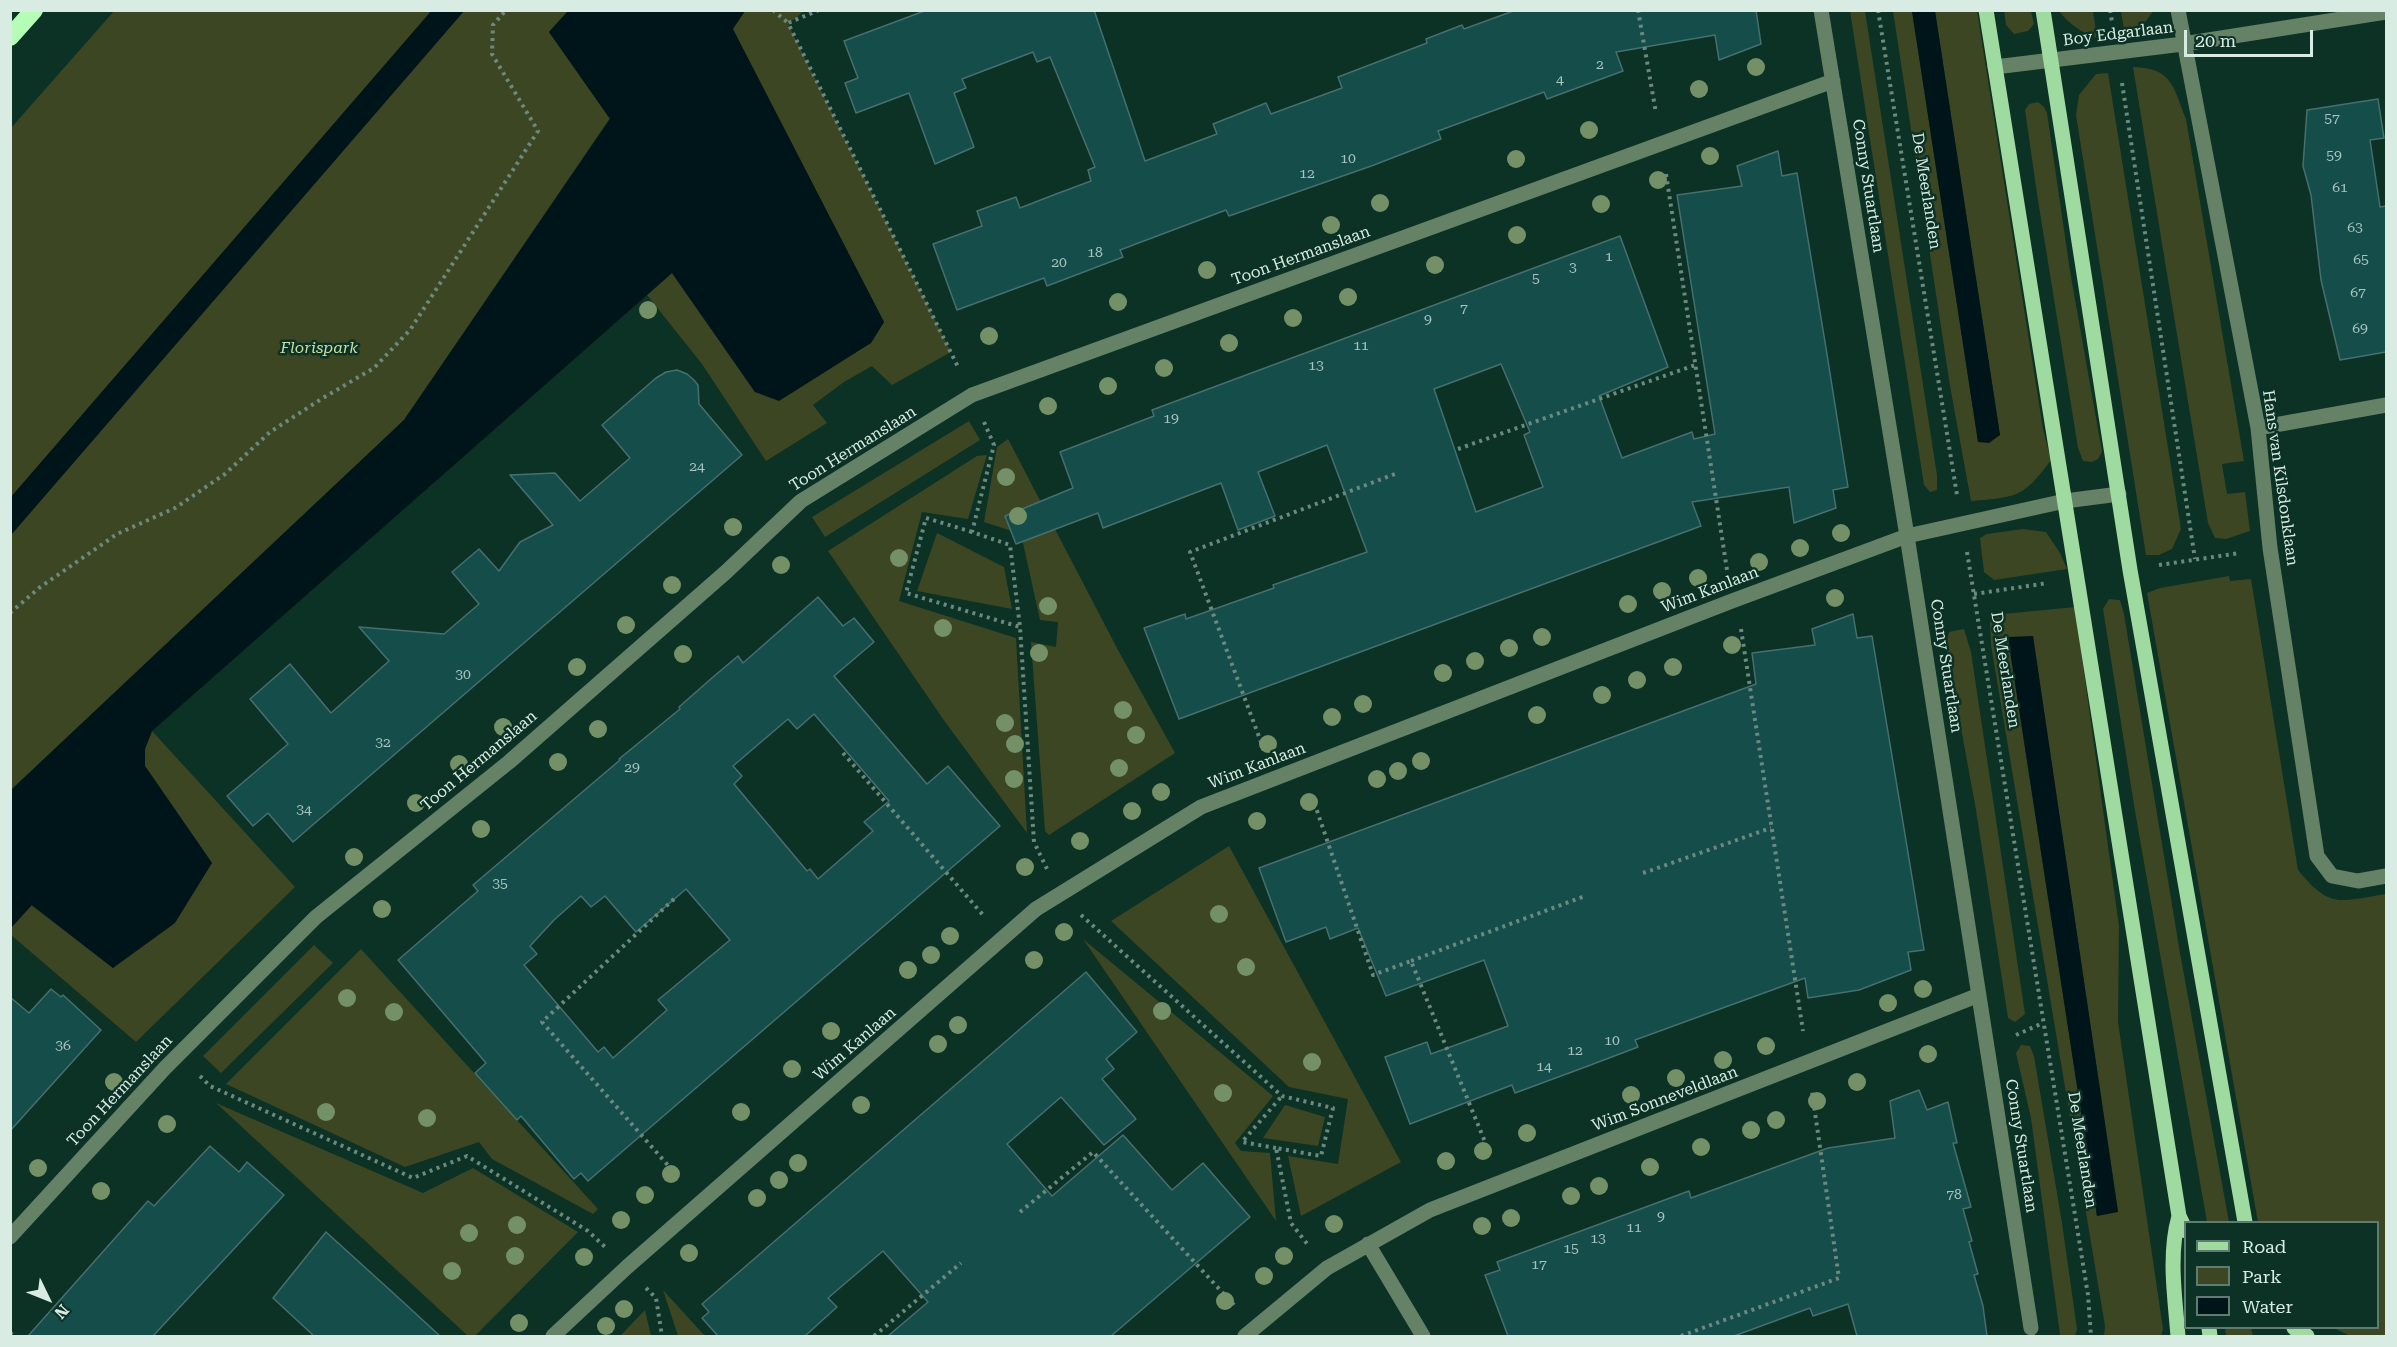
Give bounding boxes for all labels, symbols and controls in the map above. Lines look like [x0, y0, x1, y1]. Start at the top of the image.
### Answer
street label: Boy Edgarlaan [2062, 18, 2174, 50]
scale bar [2187, 18, 2316, 56]
text: 20 m [2195, 30, 2236, 51]
house number: 2 [1596, 57, 1604, 73]
house number: 4 [1556, 72, 1564, 88]
house number: 57 [2324, 111, 2340, 127]
street label: Conny Stuartlaan [1848, 118, 1888, 254]
street label: De Meerlanden [1907, 131, 1945, 251]
house number: 59 [2326, 148, 2342, 164]
house number: 10 [1340, 151, 1356, 167]
house number: 12 [1299, 166, 1315, 182]
house number: 61 [2332, 180, 2348, 196]
house number: 63 [2347, 220, 2363, 236]
street label: Toon Hermanslaan [1229, 222, 1373, 290]
house number: 18 [1087, 245, 1103, 261]
house number: 1 [1605, 249, 1613, 265]
house number: 65 [2353, 252, 2369, 268]
house number: 20 [1051, 255, 1067, 271]
house number: 3 [1569, 260, 1577, 276]
house number: 5 [1532, 271, 1540, 287]
house number: 67 [2350, 285, 2366, 301]
house number: 7 [1460, 301, 1468, 317]
house number: 9 [1424, 312, 1432, 328]
house number: 69 [2352, 321, 2368, 337]
park label: Florispark [280, 338, 358, 358]
house number: 11 [1353, 338, 1369, 354]
house number: 13 [1308, 358, 1324, 374]
street label: Hans van Kilsdonklaan [2258, 389, 2302, 567]
street label: Toon Hermanslaan [786, 402, 920, 496]
house number: 19 [1163, 411, 1179, 427]
house number: 24 [689, 459, 705, 475]
street label: Wim Kanlaan [1659, 563, 1761, 617]
street label: Conny Stuartlaan [1926, 598, 1966, 734]
street label: De Meerlanden [1986, 610, 2024, 730]
house number: 30 [455, 667, 471, 683]
street label: Toon Hermanslaan [417, 707, 541, 815]
house number: 32 [375, 735, 391, 751]
street label: Wim Kanlaan [1206, 739, 1308, 793]
house number: 29 [624, 760, 640, 776]
house number: 34 [296, 802, 312, 818]
house number: 35 [492, 876, 508, 892]
street label: Wim Kanlaan [810, 1003, 900, 1085]
street label: Toon Hermanslaan [63, 1031, 177, 1151]
house number: 10 [1604, 1033, 1620, 1049]
house number: 36 [55, 1038, 71, 1054]
house number: 12 [1567, 1043, 1583, 1059]
house number: 14 [1536, 1059, 1552, 1075]
street label: Wim Sonneveldlaan [1589, 1062, 1741, 1136]
street label: Conny Stuartlaan [2001, 1078, 2041, 1214]
street label: De Meerlanden [2063, 1090, 2101, 1210]
house number: 78 [1946, 1187, 1962, 1203]
house number: 9 [1657, 1209, 1665, 1225]
house number: 11 [1626, 1220, 1642, 1236]
legend [2184, 1221, 2379, 1329]
house number: 13 [1590, 1231, 1606, 1247]
text: Road [2242, 1236, 2286, 1257]
house number: 15 [1563, 1241, 1579, 1257]
house number: 17 [1531, 1257, 1547, 1273]
text: Park [2242, 1266, 2282, 1287]
north arrow [18, 1269, 78, 1329]
text: Water [2242, 1296, 2293, 1317]
text: N [50, 1301, 73, 1323]

